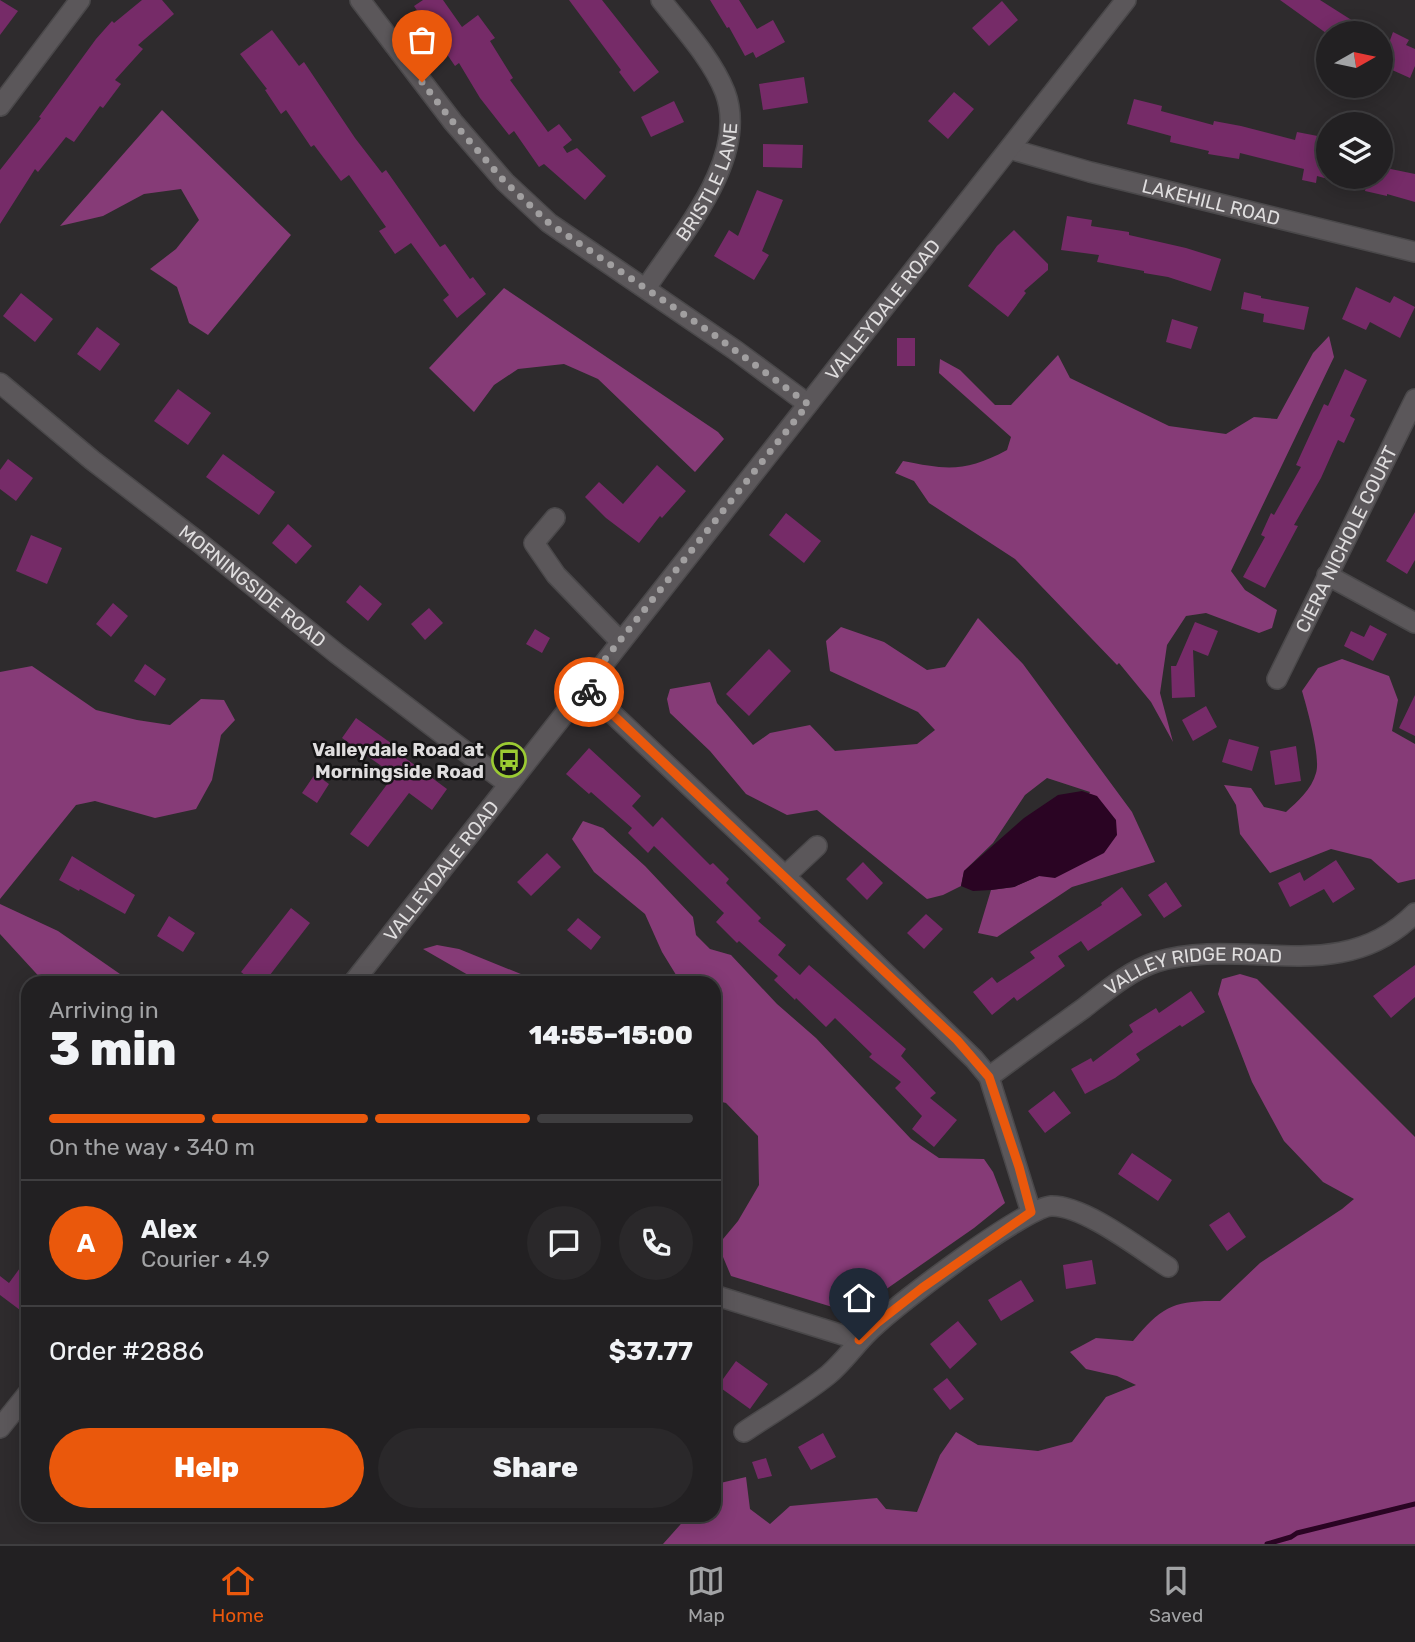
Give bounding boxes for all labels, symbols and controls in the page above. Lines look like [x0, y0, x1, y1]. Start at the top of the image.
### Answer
pin [392, 10, 452, 82]
icon: bag [403, 21, 441, 59]
north arrow [1316, 21, 1393, 98]
map controls [1316, 21, 1393, 189]
button: layers [1316, 112, 1393, 189]
street label: BRISTLE LANE [671, 122, 742, 246]
street label: LAKEHILL ROAD [1140, 174, 1283, 230]
street label: VALLEYDALE ROAD [820, 235, 945, 385]
street label: CIERA NICHOLE COURT [1291, 442, 1402, 636]
street label: MORNINGSIDE ROAD [174, 520, 330, 652]
courier [554, 657, 624, 727]
icon: bike [570, 673, 608, 711]
place label: Valleydale Road at Morningside Road [312, 738, 484, 783]
bus stop icon: Valleydale Road at Morningside Road [490, 741, 528, 779]
street label: VALLEYDALE ROAD [379, 796, 504, 946]
street label: VALLEY RIDGE ROAD [1100, 943, 1283, 1000]
text: Arriving in [49, 996, 159, 1024]
text: 14:55–15:00 [529, 1020, 693, 1051]
text: 3 min [49, 1022, 177, 1077]
text: On the way · 340 m [49, 1133, 255, 1161]
button: chat [527, 1206, 601, 1280]
button: phone [619, 1206, 693, 1280]
text: Alex [141, 1214, 197, 1245]
text: A [77, 1228, 95, 1259]
text: Courier · 4.9 [141, 1245, 270, 1273]
pin [829, 1268, 889, 1340]
icon: home [840, 1279, 878, 1317]
text: Order #2886 [49, 1336, 204, 1367]
text: $37.77 [609, 1336, 693, 1367]
button: Help [49, 1428, 364, 1508]
button: Share [378, 1428, 693, 1508]
tab: Home [212, 1562, 264, 1627]
tab: Map [687, 1562, 725, 1627]
tab: Saved [1149, 1562, 1203, 1627]

